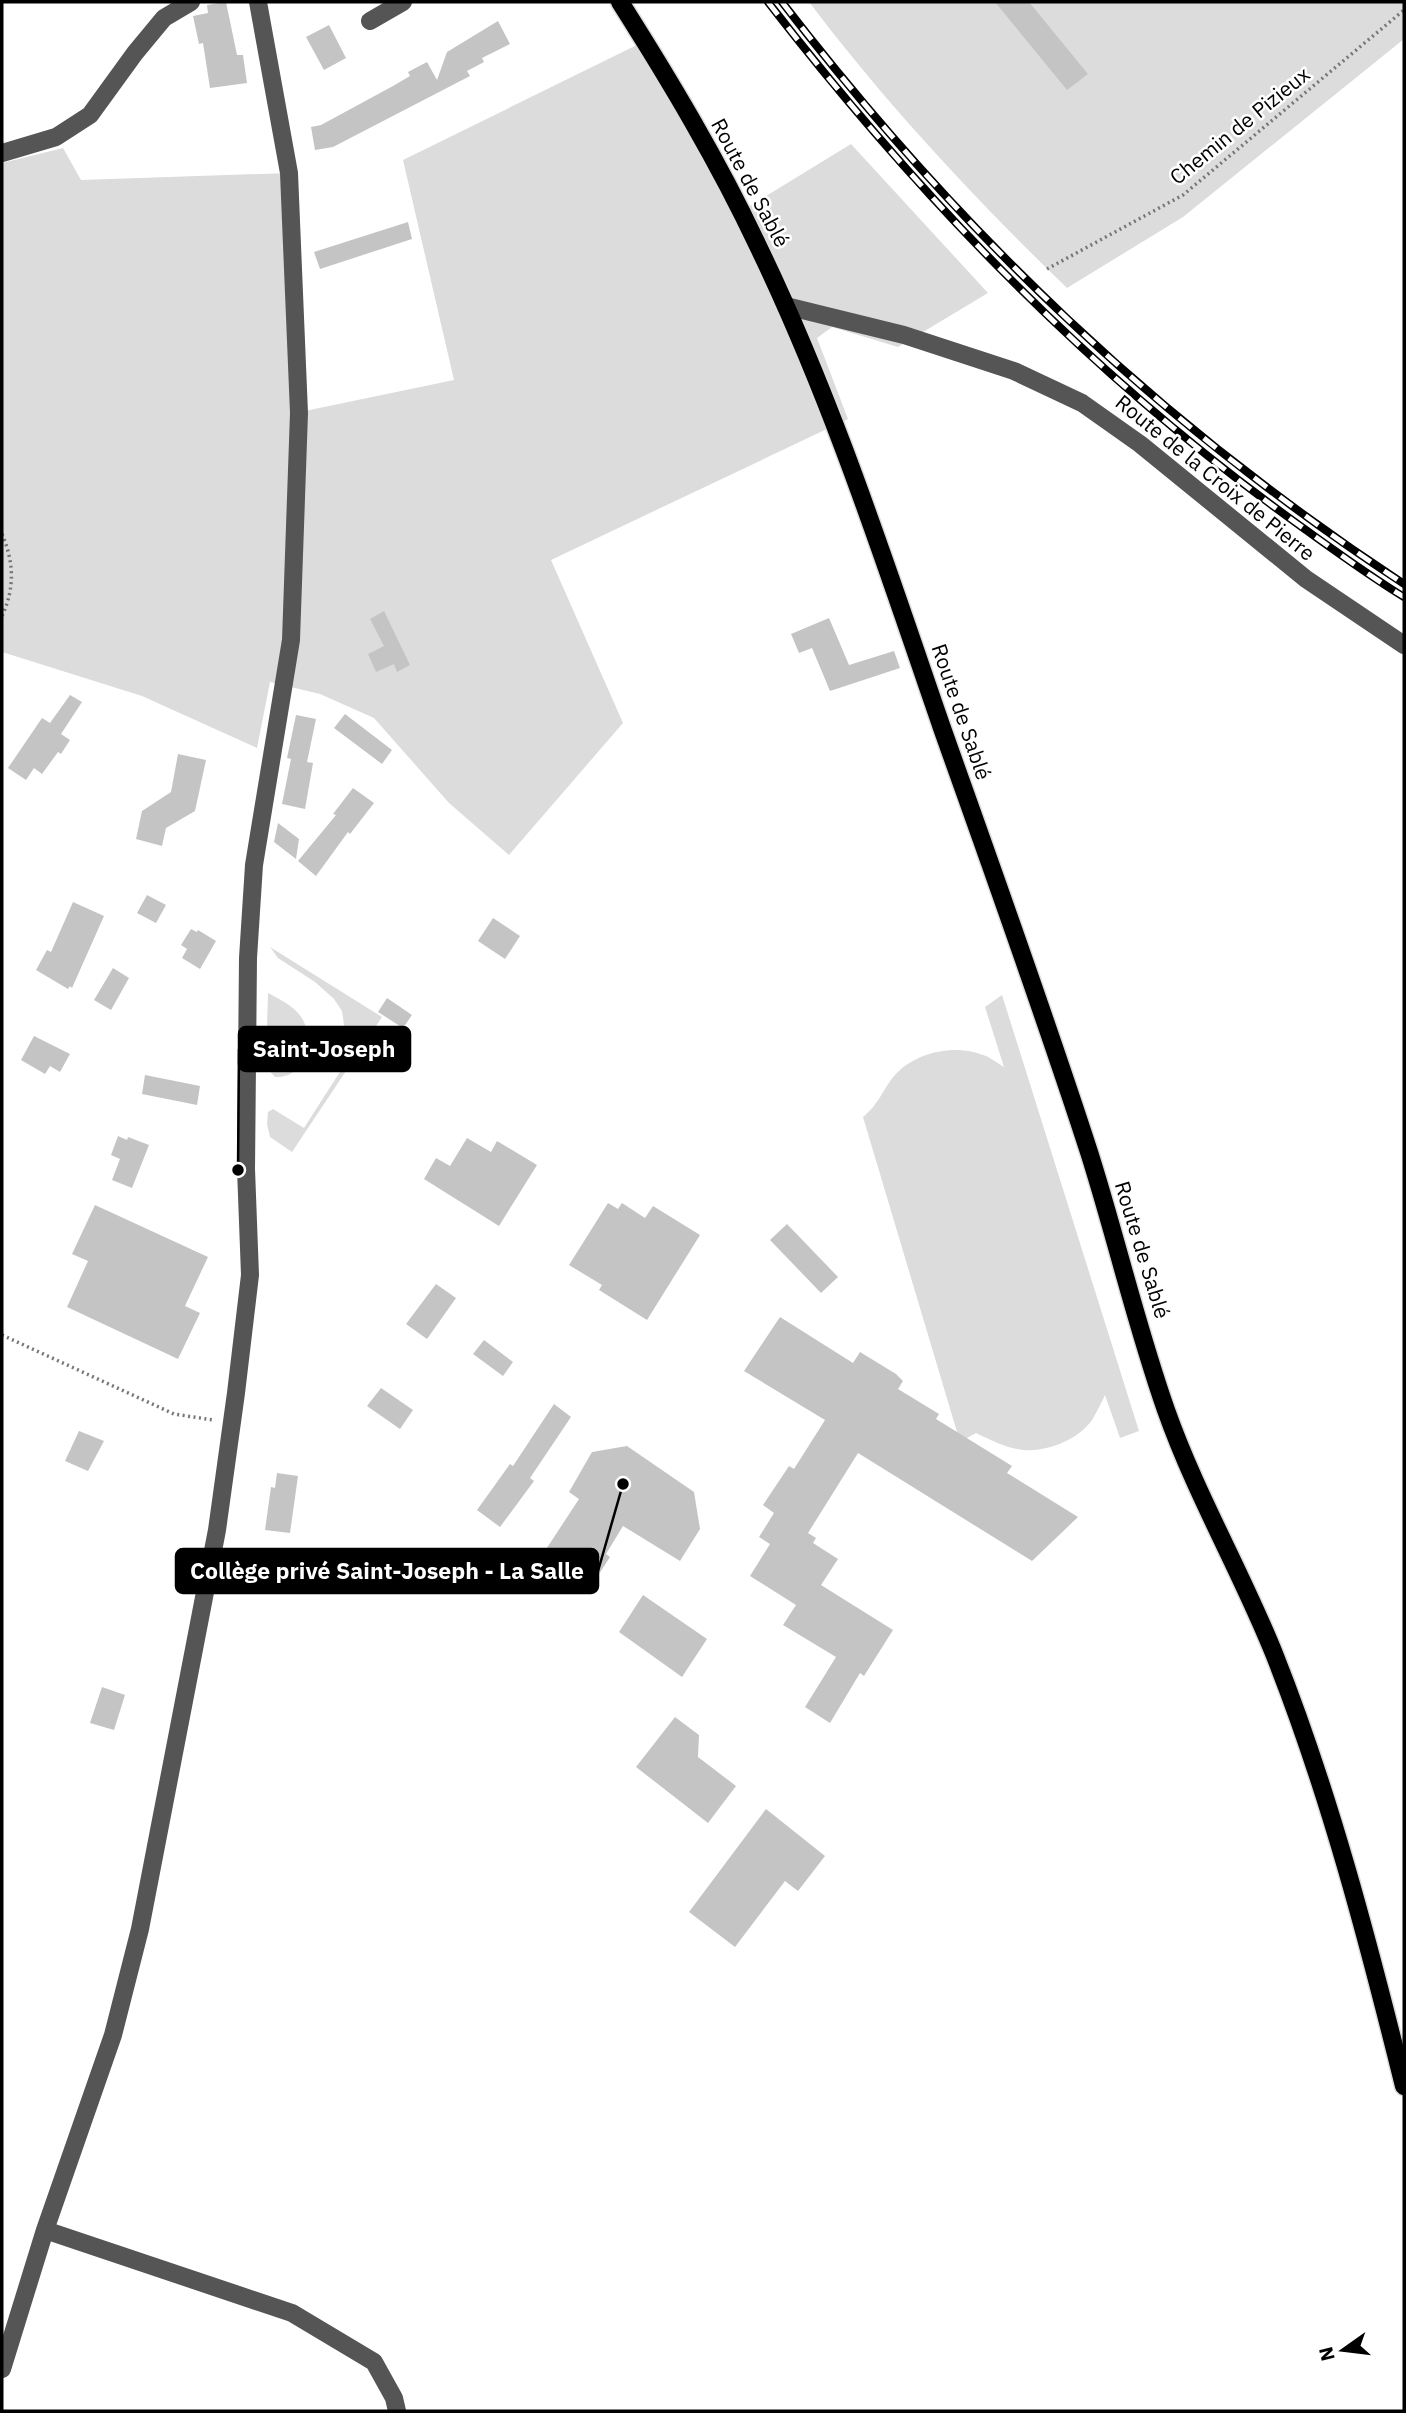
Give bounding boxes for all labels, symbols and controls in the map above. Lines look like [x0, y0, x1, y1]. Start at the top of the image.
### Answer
street label: Chemin de Pizieux [1163, 60, 1316, 190]
street label: Route de Sablé [705, 113, 797, 252]
street label: Route de la Croix de Pierre [1110, 388, 1321, 567]
street label: Route de Sablé [926, 640, 998, 783]
callout: Saint-Joseph [239, 1027, 410, 1071]
text: Saint-Joseph [252, 1033, 396, 1063]
street label: Route de Sablé [1109, 1178, 1177, 1322]
callout: Collège privé Saint-Joseph - La Salle [176, 1549, 598, 1593]
text: Collège privé Saint-Joseph - La Salle [190, 1555, 584, 1585]
north arrow [1308, 2315, 1378, 2385]
text: N [1313, 2345, 1340, 2364]

